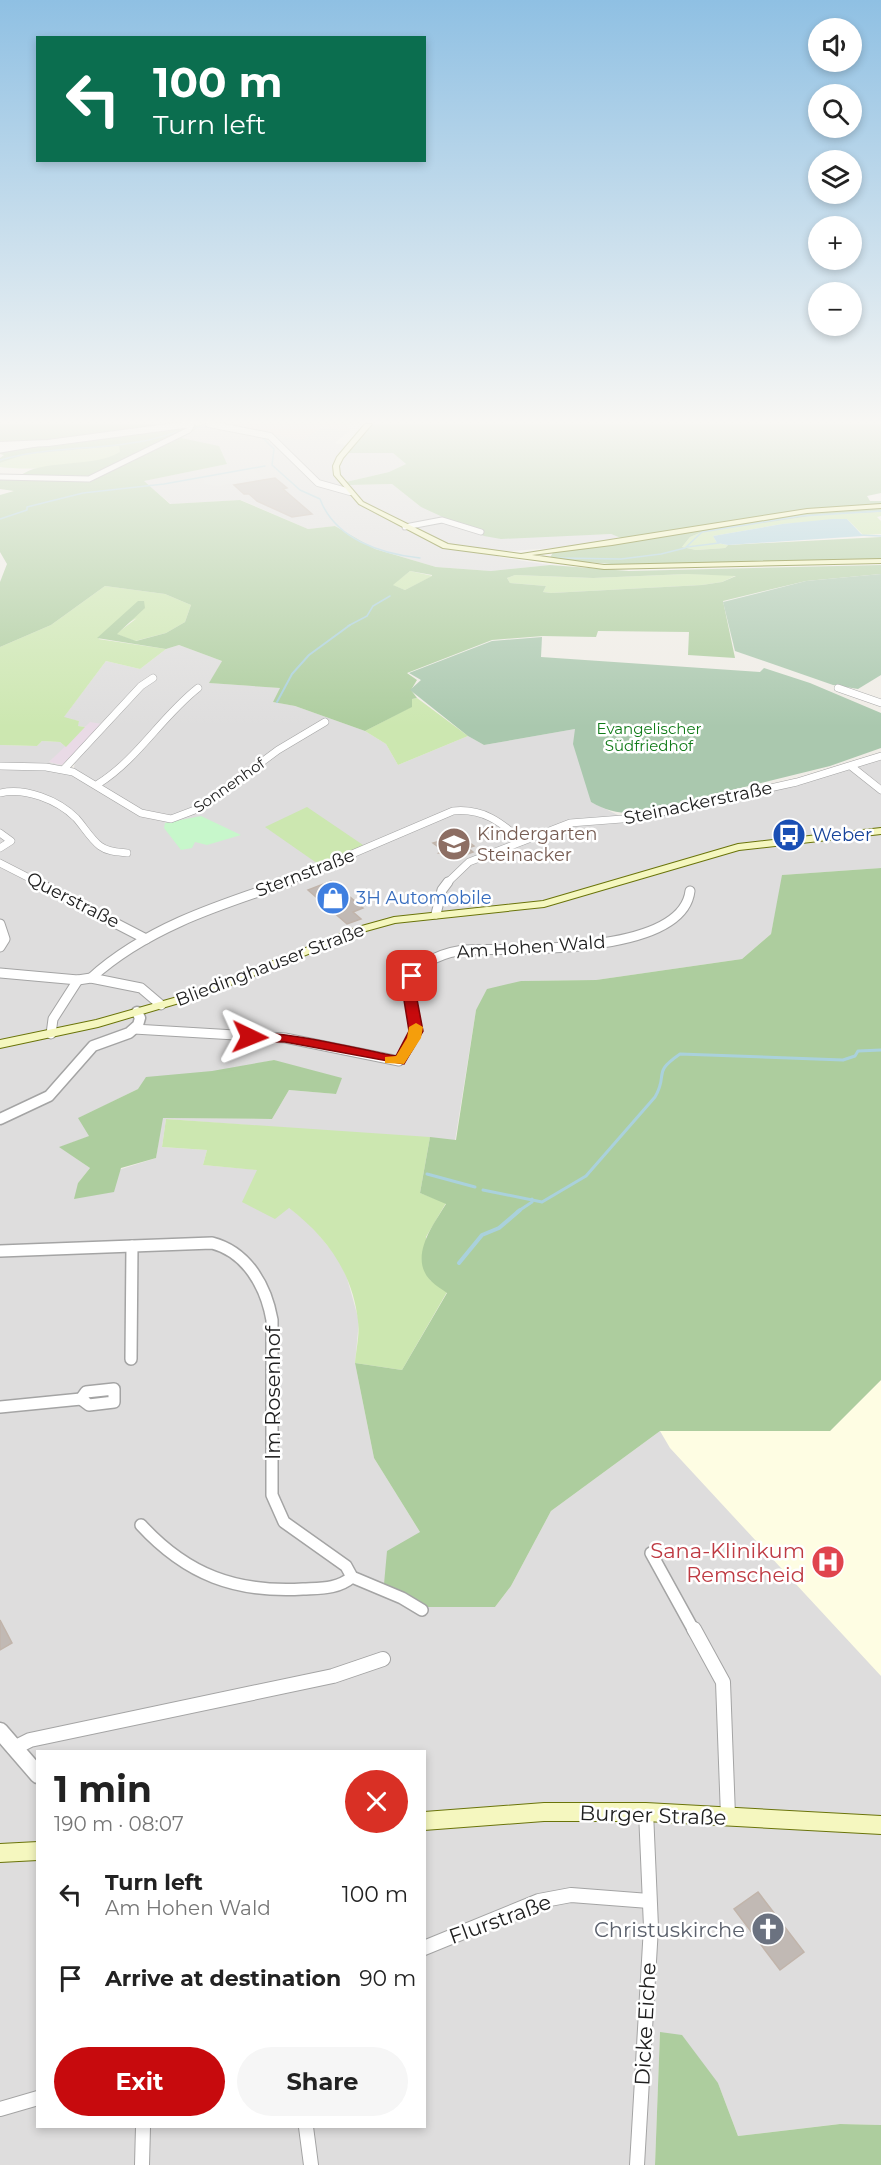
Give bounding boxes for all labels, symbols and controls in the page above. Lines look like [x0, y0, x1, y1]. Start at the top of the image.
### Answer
map controls [808, 18, 862, 336]
button: sound [808, 18, 862, 72]
text: 100 m [153, 56, 282, 108]
icon: left [54, 60, 132, 138]
button: search [808, 84, 862, 138]
text: Turn left [153, 108, 266, 141]
button: layers [808, 150, 862, 204]
button: + [808, 216, 862, 270]
button: − [808, 282, 862, 336]
park label: Evangelischer Südfriedhof [597, 719, 701, 755]
street label: Sonnenhof [190, 753, 269, 817]
street label: Steinackerstraße [622, 777, 774, 829]
bus stop icon: Weber [771, 817, 807, 853]
place label: Kindergarten Steinacker [477, 823, 597, 866]
place label: Weber [812, 824, 872, 846]
school or university icon: Kindergarten Steinacker [436, 826, 472, 862]
street label: Sternstraße [252, 844, 358, 902]
street label: Querstraße [23, 867, 123, 933]
shop icon: 3H Automobile [315, 880, 351, 916]
place label: 3H Automobile [356, 887, 492, 909]
street label: Bliedinghauser Straße [172, 919, 368, 1011]
street label: Am Hohen Wald [456, 931, 606, 963]
pin [386, 950, 437, 1001]
icon: arrive [395, 959, 428, 992]
position arrow [218, 1005, 282, 1069]
street label: Im Rosenhof [260, 1325, 285, 1460]
place label: Sana-Klinikum Remscheid [650, 1538, 805, 1587]
hospital icon: Sana-Klinikum Remscheid [810, 1544, 846, 1580]
text: 1 min [54, 1767, 152, 1811]
button: close [345, 1770, 408, 1833]
street label: Burger Straße [579, 1800, 727, 1830]
text: 190 m · 08:07 [54, 1812, 184, 1836]
text: Turn left [105, 1869, 203, 1896]
icon: left [54, 1878, 87, 1911]
text: 100 m [342, 1881, 408, 1908]
street label: Flurstraße [446, 1889, 554, 1949]
text: Am Hohen Wald [105, 1896, 271, 1920]
church icon: Christuskirche [750, 1911, 786, 1947]
place label: Christuskirche [594, 1917, 745, 1942]
icon: arrive [54, 1962, 87, 1995]
street label: Dicke Eiche [629, 1962, 661, 2086]
text: Arrive at destination [105, 1965, 341, 1992]
text: 90 m [359, 1965, 416, 1992]
button: Exit [54, 2047, 225, 2116]
button: Share [237, 2047, 408, 2116]

